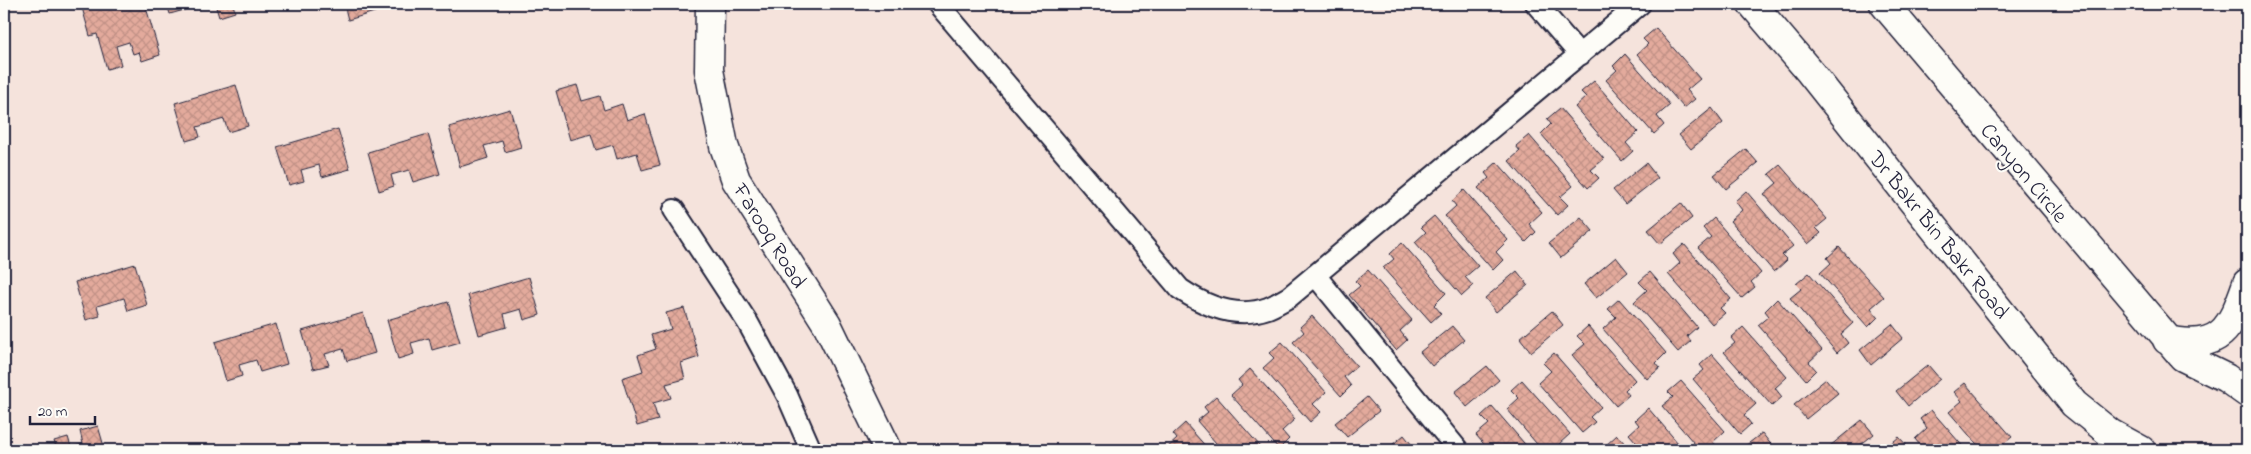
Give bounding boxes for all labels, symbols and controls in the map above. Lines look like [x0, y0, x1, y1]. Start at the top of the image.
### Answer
street label: Canyon Circle [1971, 117, 2074, 232]
street label: Dr Bakr Bin Bakr Road [1859, 144, 2016, 327]
street label: Farooq Road [723, 177, 813, 295]
scale bar [30, 394, 95, 426]
text: 20 m [38, 401, 68, 423]

